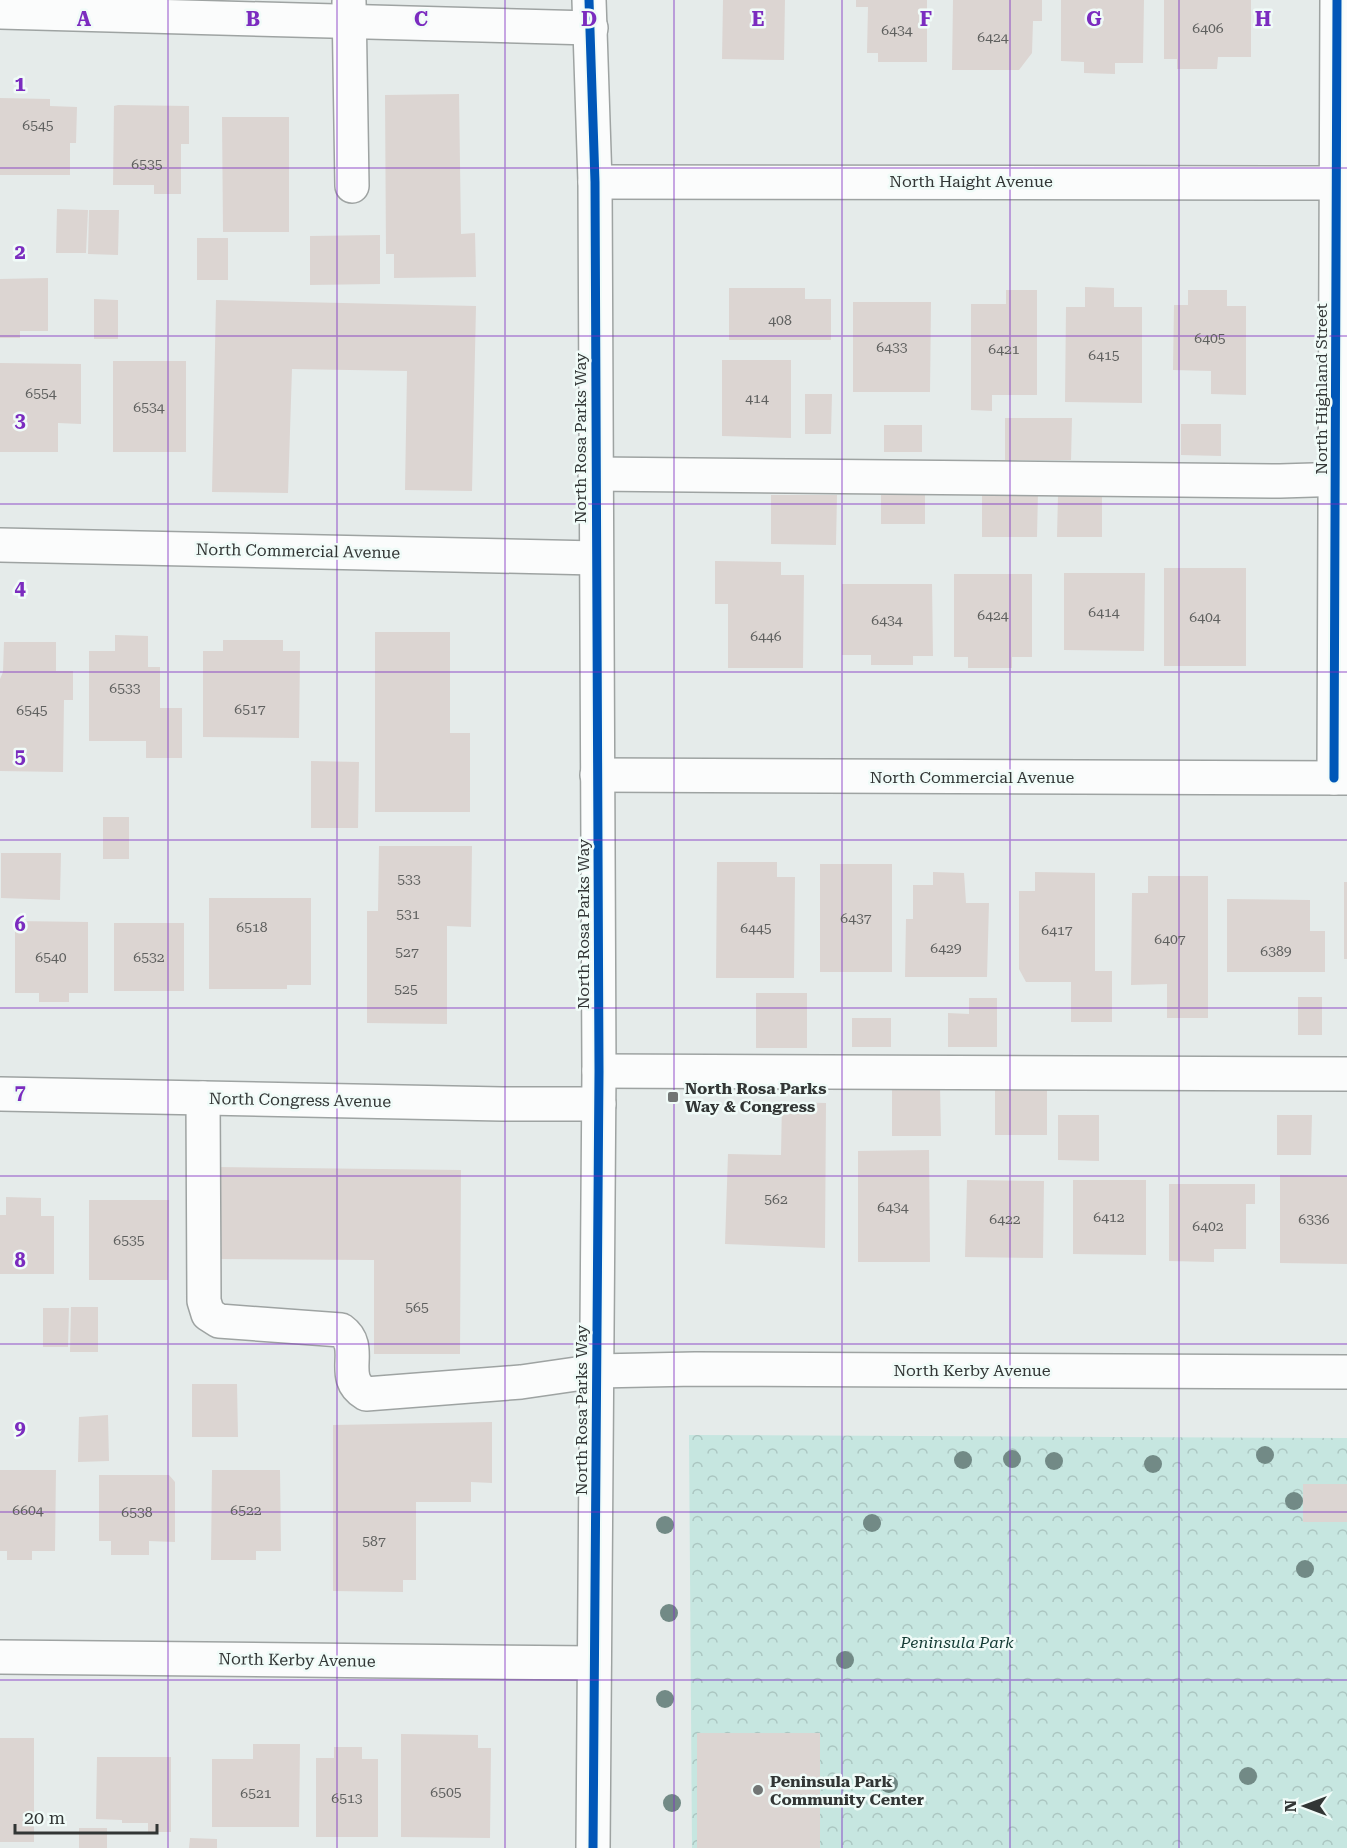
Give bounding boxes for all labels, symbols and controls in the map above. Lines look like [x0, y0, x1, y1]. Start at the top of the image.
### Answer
text: A [77, 7, 92, 31]
text: B [246, 7, 260, 31]
text: C [414, 7, 428, 31]
text: D [581, 7, 597, 31]
text: E [752, 7, 765, 31]
text: F [920, 7, 932, 31]
text: G [1086, 7, 1102, 31]
text: H [1255, 7, 1271, 31]
house number: 6406 [1192, 20, 1224, 36]
house number: 6434 [881, 22, 913, 38]
house number: 6424 [977, 29, 1009, 45]
text: 1 [14, 72, 26, 96]
house number: 6545 [22, 117, 54, 133]
house number: 6535 [131, 156, 163, 172]
street label: North Haight Avenue [889, 172, 1053, 191]
text: 2 [14, 240, 26, 264]
street label: North Highland Street [1312, 303, 1331, 475]
house number: 408 [768, 312, 792, 328]
house number: 6405 [1194, 330, 1226, 346]
house number: 6433 [876, 339, 908, 355]
house number: 6421 [988, 341, 1020, 357]
house number: 6415 [1088, 347, 1120, 363]
street label: North Rosa Parks Way [571, 352, 590, 523]
house number: 6554 [25, 385, 57, 401]
house number: 414 [745, 390, 769, 406]
house number: 6534 [133, 399, 165, 415]
text: 3 [14, 408, 26, 432]
street label: North Commercial Avenue [196, 540, 401, 562]
text: 4 [14, 576, 26, 600]
house number: 6414 [1088, 604, 1120, 620]
house number: 6424 [977, 607, 1009, 623]
house number: 6404 [1189, 609, 1221, 625]
house number: 6434 [871, 612, 903, 628]
house number: 6446 [750, 628, 782, 644]
house number: 6533 [109, 680, 141, 696]
house number: 6517 [234, 701, 266, 717]
house number: 6545 [16, 702, 48, 718]
text: 5 [14, 744, 26, 768]
street label: North Commercial Avenue [870, 768, 1074, 787]
street label: North Rosa Parks Way [574, 838, 593, 1009]
house number: 533 [397, 871, 421, 887]
house number: 531 [396, 906, 420, 922]
house number: 6437 [840, 910, 872, 926]
text: 6 [14, 912, 26, 936]
house number: 6518 [236, 919, 268, 935]
house number: 6445 [740, 920, 772, 936]
house number: 6417 [1041, 922, 1073, 938]
house number: 6407 [1154, 931, 1186, 947]
house number: 6429 [930, 940, 962, 956]
house number: 6389 [1260, 943, 1292, 959]
house number: 527 [395, 944, 419, 960]
house number: 6540 [35, 949, 67, 965]
house number: 6532 [133, 949, 165, 965]
house number: 525 [394, 981, 418, 997]
place label: North Rosa Parks Way & Congress [685, 1079, 826, 1116]
text: 7 [14, 1080, 26, 1104]
street label: North Congress Avenue [209, 1089, 391, 1111]
marker: North Rosa Parks Way & Congress [666, 1090, 680, 1104]
house number: 562 [764, 1191, 788, 1207]
house number: 6434 [877, 1199, 909, 1215]
house number: 6412 [1093, 1209, 1125, 1225]
house number: 6422 [989, 1211, 1021, 1227]
house number: 6336 [1298, 1211, 1330, 1227]
house number: 6402 [1192, 1218, 1224, 1234]
house number: 6535 [113, 1232, 145, 1248]
text: 8 [14, 1248, 26, 1272]
house number: 565 [405, 1299, 429, 1315]
street label: North Rosa Parks Way [572, 1324, 591, 1495]
street label: North Kerby Avenue [893, 1361, 1051, 1380]
text: 9 [14, 1416, 26, 1440]
house number: 6604 [12, 1502, 44, 1518]
house number: 6522 [230, 1502, 262, 1518]
house number: 6538 [121, 1504, 153, 1520]
house number: 587 [362, 1533, 386, 1549]
park label: Peninsula Park [899, 1633, 1014, 1652]
street label: North Kerby Avenue [218, 1649, 376, 1671]
place label: Peninsula Park Community Center [770, 1772, 924, 1809]
north arrow [1275, 1776, 1335, 1836]
marker: Peninsula Park Community Center [751, 1783, 765, 1797]
house number: 6505 [430, 1784, 462, 1800]
house number: 6521 [240, 1785, 272, 1801]
house number: 6513 [331, 1790, 363, 1806]
scale bar [15, 1797, 158, 1835]
text: N [1281, 1800, 1300, 1812]
text: 20 m [24, 1807, 65, 1828]

